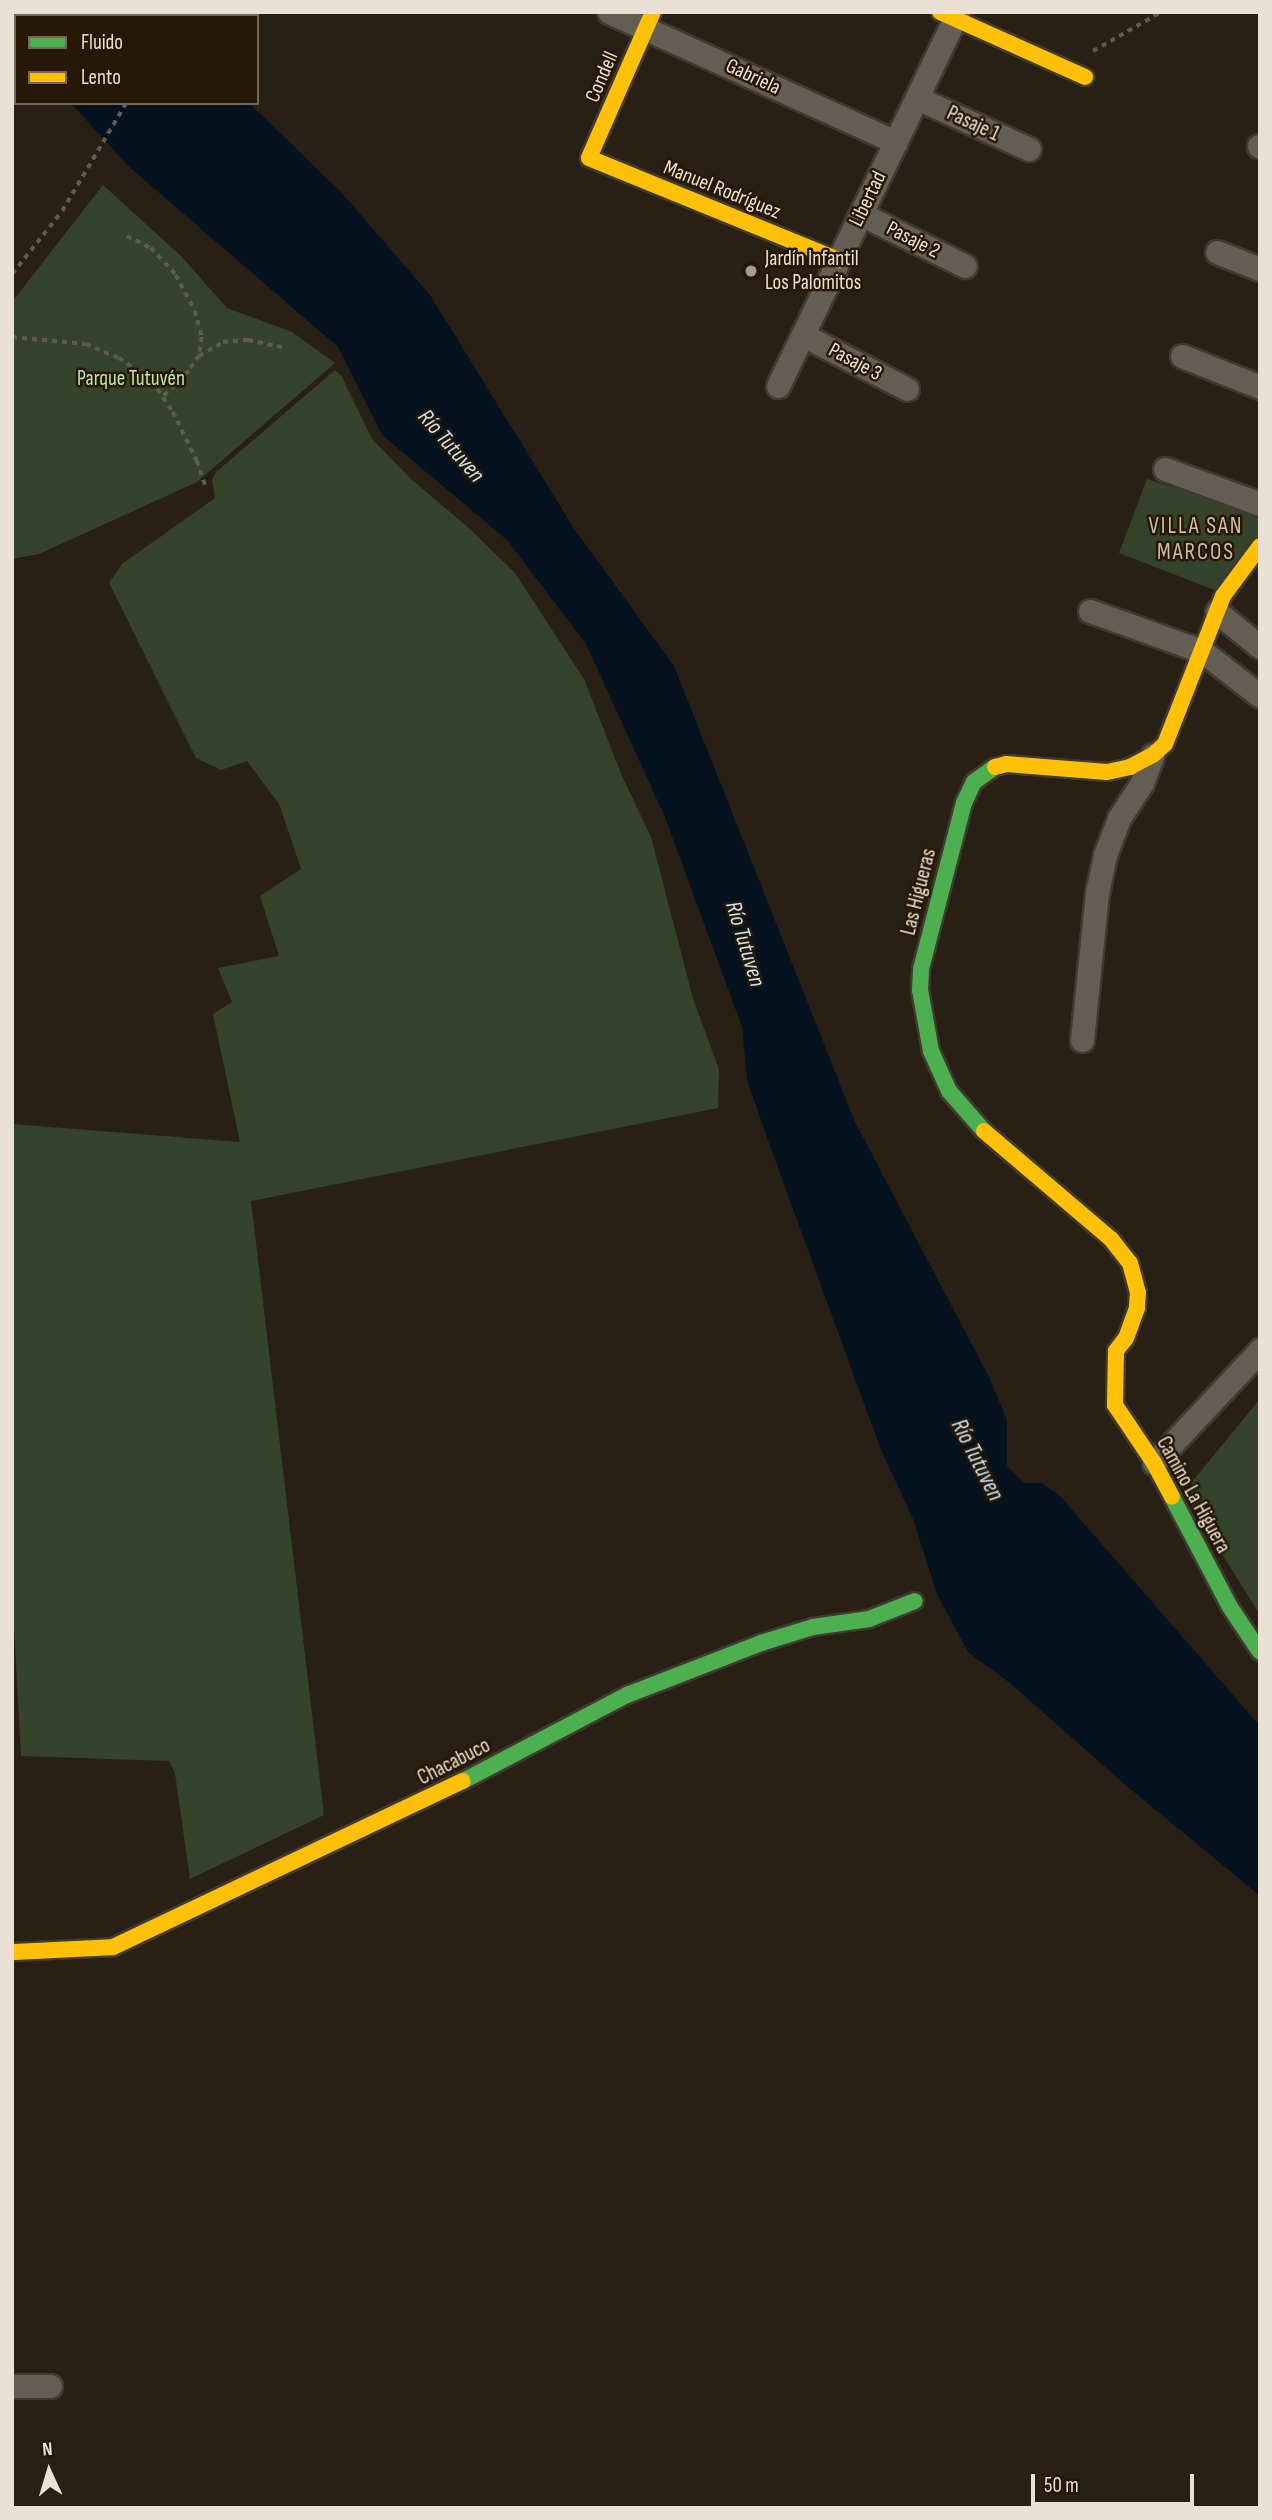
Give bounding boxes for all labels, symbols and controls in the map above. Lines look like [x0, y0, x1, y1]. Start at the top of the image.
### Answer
legend [14, 14, 259, 105]
text: Fluido [81, 30, 123, 55]
street label: Condell [580, 48, 624, 106]
street label: Gabriela [722, 53, 784, 101]
text: Lento [81, 65, 121, 90]
street label: Pasaje 1 [943, 101, 1003, 147]
street label: Manuel Rodríguez [660, 155, 784, 225]
street label: Libertad [844, 167, 892, 231]
street label: Pasaje 2 [882, 216, 944, 264]
place label: Jardín Infantil Los Palomitos [765, 246, 861, 296]
marker: Jardín Infantil Los Palomitos [743, 263, 759, 279]
street label: Pasaje 3 [824, 338, 886, 386]
park label: Parque Tutuvén [77, 366, 185, 392]
water label: Río Tutuven [412, 404, 490, 488]
district label: VILLA SAN MARCOS [1150, 512, 1242, 566]
street label: Las Higueras [896, 846, 942, 938]
water label: Río Tutuven [719, 898, 771, 990]
water label: Río Tutuven [945, 1415, 1009, 1505]
street label: Camino La Higuera [1151, 1432, 1235, 1558]
street label: Chacabuco [414, 1733, 494, 1791]
north arrow [14, 2436, 84, 2506]
text: N [42, 2438, 53, 2461]
scale bar [1034, 2460, 1197, 2504]
text: 50 m [1044, 2473, 1079, 2498]

